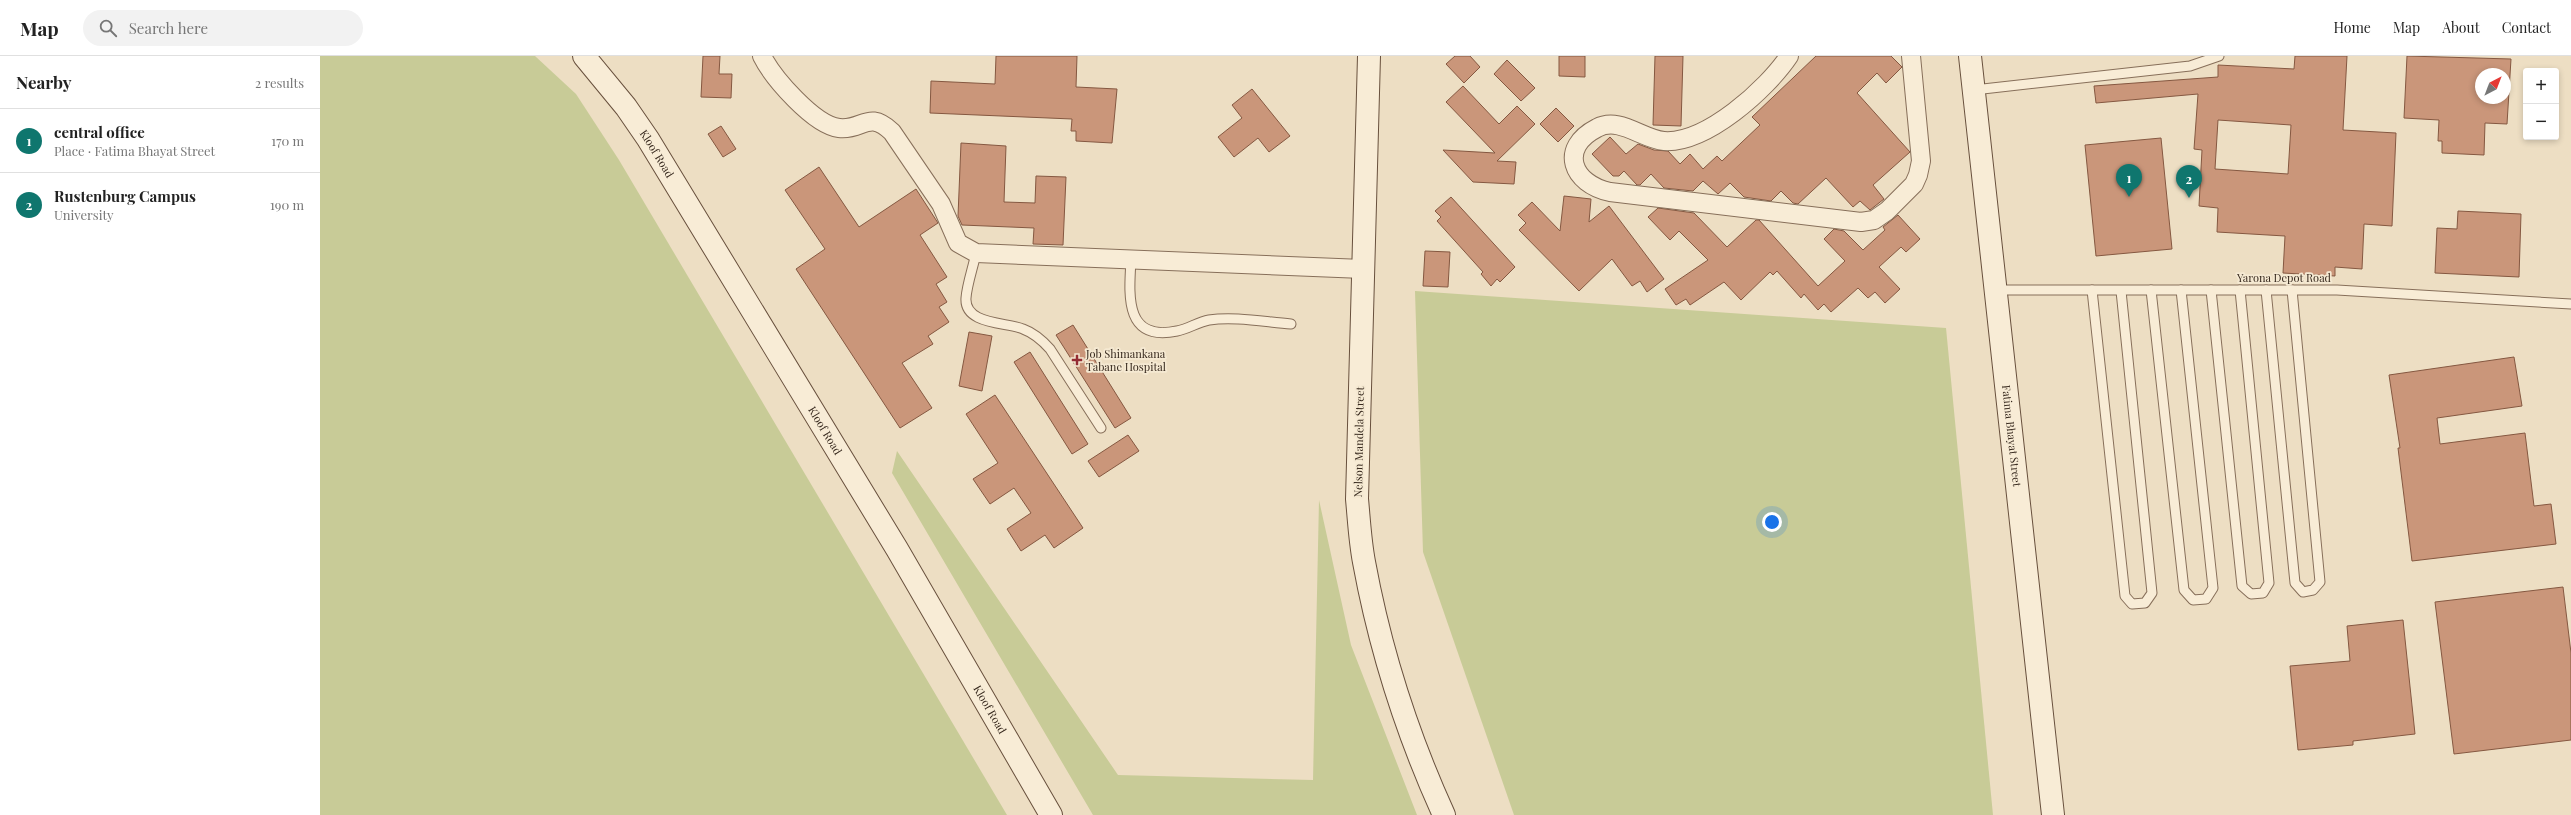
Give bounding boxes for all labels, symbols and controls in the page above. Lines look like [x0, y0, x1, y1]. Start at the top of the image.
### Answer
search box [83, 10, 363, 46]
text: Map [20, 15, 59, 41]
icon: search [97, 17, 119, 39]
text: Search here [129, 18, 208, 38]
text: Home [2333, 18, 2371, 37]
text: Map [2393, 18, 2420, 37]
text: About [2442, 18, 2480, 37]
text: Contact [2502, 18, 2551, 37]
north arrow [2475, 68, 2511, 104]
map controls [2523, 68, 2559, 140]
button: + [2523, 68, 2559, 104]
text: Nearby [16, 71, 71, 93]
text: 2 results [255, 74, 304, 91]
button: − [2523, 104, 2559, 140]
text: central office [54, 122, 145, 142]
street label: Kloof Road [637, 126, 678, 181]
text: 1 [27, 132, 31, 149]
text: 170 m [271, 132, 304, 149]
text: Place · Fatima Bhayat Street [54, 142, 215, 159]
pin: 1 [2116, 164, 2142, 197]
pin: 2 [2176, 165, 2202, 198]
text: Rustenburg Campus [54, 186, 196, 206]
text: 2 [26, 196, 32, 213]
text: 190 m [270, 196, 304, 213]
text: University [54, 206, 114, 223]
street label: Yarona Depot Road [2236, 270, 2332, 285]
place label: Job Shimankana Tabane Hospital [1085, 346, 1166, 374]
marker: Job Shimankana Tabane Hospital [1071, 354, 1083, 366]
street label: Fatima Bhayat Street [1999, 384, 2025, 487]
street label: Nelson Mandela Street [1350, 386, 1367, 498]
street label: Kloof Road [805, 403, 846, 458]
your location [1762, 512, 1782, 532]
street label: Kloof Road [970, 682, 1011, 737]

